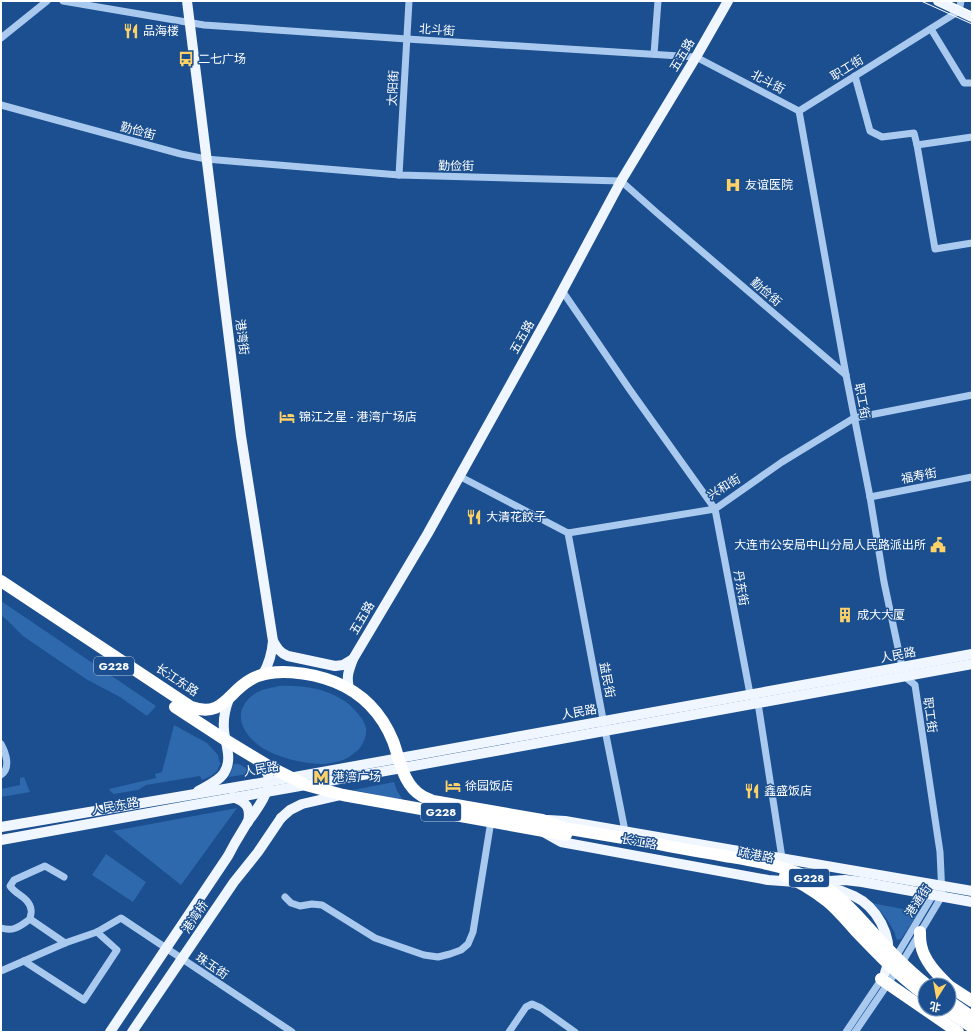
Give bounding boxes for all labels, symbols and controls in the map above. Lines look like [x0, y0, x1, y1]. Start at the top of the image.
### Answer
street label: 北斗街 [418, 20, 456, 40]
restaurant icon: 品海楼 [122, 22, 140, 40]
place label: 品海楼 [143, 22, 179, 40]
street label: 五五路 [665, 35, 699, 75]
bus stop icon: 二七广场 [177, 50, 195, 68]
place label: 二七广场 [198, 50, 246, 68]
street label: 职工街 [827, 51, 867, 85]
street label: 北斗街 [748, 66, 788, 98]
street label: 太阳街 [383, 70, 403, 106]
street label: 勤俭街 [118, 118, 158, 144]
street label: 勤俭街 [438, 157, 474, 175]
hospital icon: 友谊医院 [724, 176, 742, 194]
place label: 友谊医院 [745, 176, 793, 194]
street label: 勤俭街 [747, 273, 785, 311]
street label: 五五路 [505, 317, 539, 357]
street label: 港湾街 [231, 318, 253, 356]
street label: 职工街 [850, 382, 874, 420]
hotel icon: 锦江之星 - 港湾广场店 [278, 408, 296, 426]
place label: 锦江之星 - 港湾广场店 [299, 408, 417, 426]
street label: 福寿街 [900, 464, 938, 488]
street label: 兴和街 [704, 470, 744, 504]
restaurant icon: 大清花餃子 [465, 508, 483, 526]
place label: 大清花餃子 [486, 508, 546, 526]
place label: 大连市公安局中山分局人民路派出所 [734, 536, 926, 554]
public building icon: 大连市公安局中山分局人民路派出所 [929, 536, 947, 554]
street label: 丹东街 [729, 569, 753, 607]
street label: 五五路 [345, 598, 379, 638]
building icon: 成大大厦 [836, 606, 854, 624]
place label: 成大大厦 [857, 606, 905, 624]
street label: 人民路 [879, 643, 917, 667]
road number: G228 [94, 657, 134, 675]
street label: 长江东路 [152, 659, 202, 701]
street label: 益民街 [595, 661, 619, 699]
street label: 职工街 [919, 696, 941, 734]
street label: 人民路 [560, 700, 598, 724]
street label: 人民路 [242, 757, 280, 781]
metro station icon: 港湾广场 [312, 768, 330, 786]
place label: 港湾广场 [333, 768, 381, 786]
hotel icon: 徐园饭店 [444, 777, 462, 795]
place label: 徐园饭店 [465, 777, 513, 795]
restaurant icon: 鑫盛饭店 [743, 782, 761, 800]
place label: 鑫盛饭店 [764, 782, 812, 800]
street label: 人民东路 [90, 793, 140, 819]
road number: G228 [421, 803, 461, 821]
street label: 长江路 [620, 830, 658, 854]
street label: 疏港路 [737, 843, 775, 867]
road number: G228 [789, 869, 829, 887]
street label: 港通街 [900, 881, 936, 921]
street label: 港湾桥 [177, 897, 213, 937]
street label: 珠玉街 [192, 948, 232, 984]
north arrow [917, 977, 957, 1017]
text: 北 [928, 998, 942, 1016]

